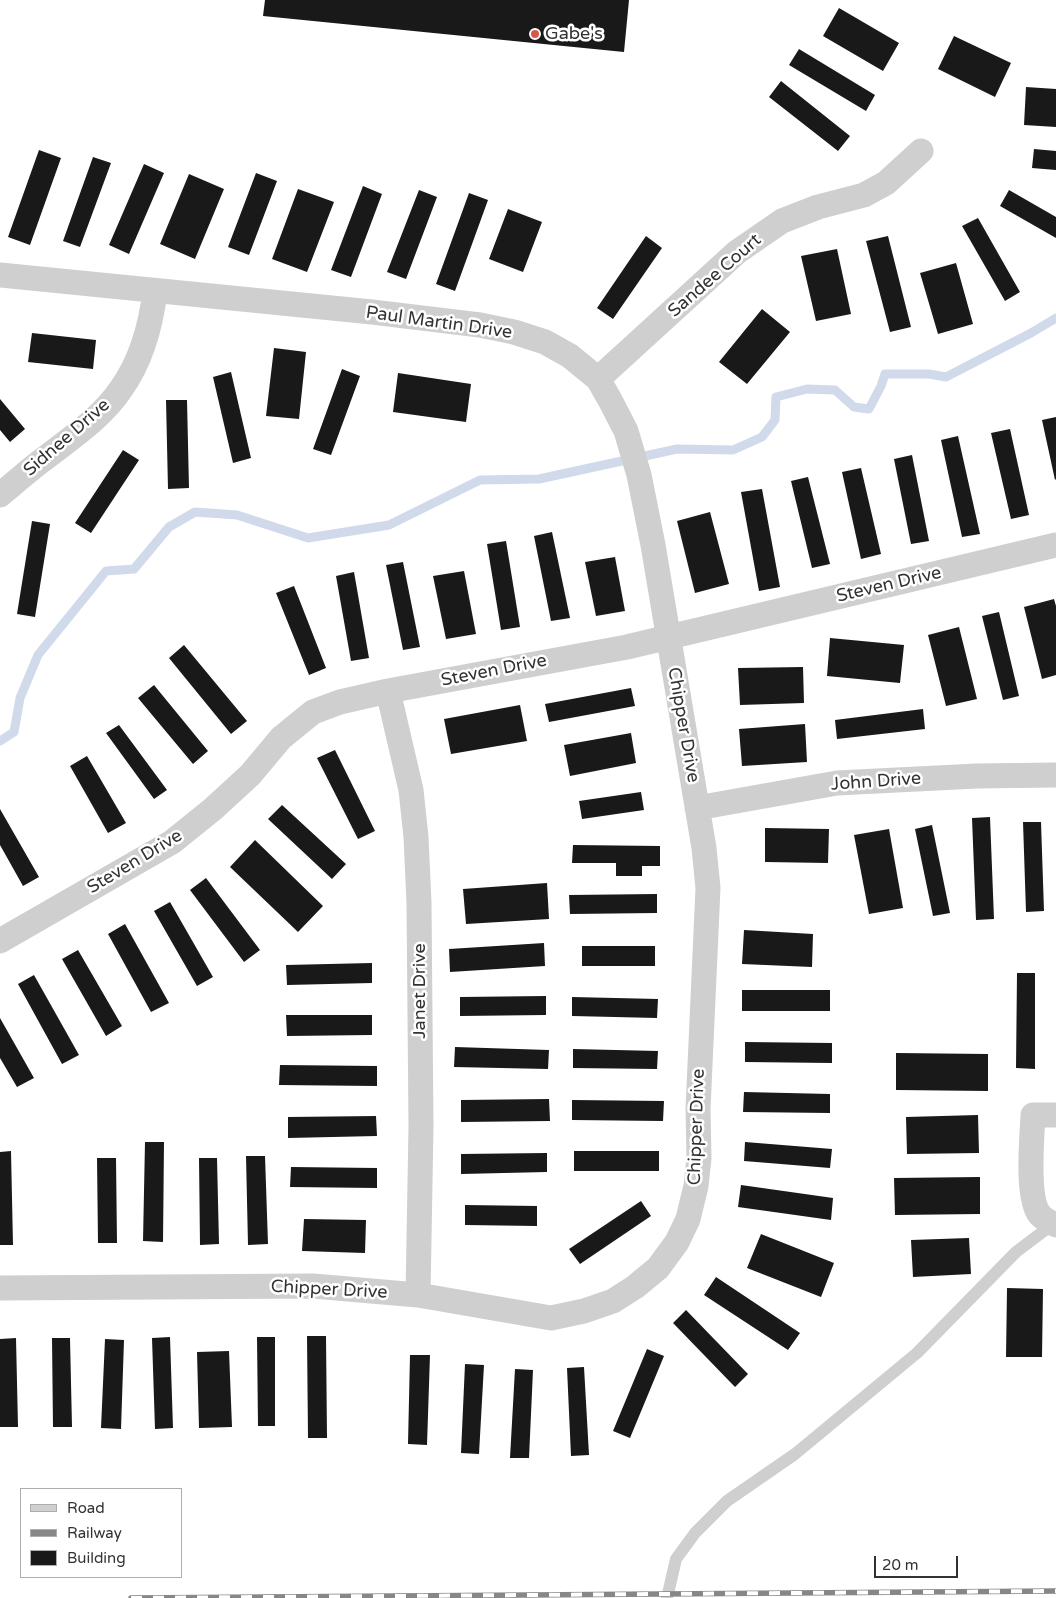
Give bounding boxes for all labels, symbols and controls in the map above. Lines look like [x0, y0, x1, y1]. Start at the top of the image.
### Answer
place label: Gabe's [545, 23, 603, 45]
marker: Gabe's [529, 28, 541, 40]
street label: Sandee Court [664, 230, 766, 322]
street label: Paul Martin Drive [364, 302, 514, 344]
street label: Sidnee Drive [19, 395, 115, 481]
street label: Steven Drive [834, 562, 944, 608]
street label: Steven Drive [439, 650, 549, 692]
street label: Chipper Drive [662, 666, 704, 784]
street label: John Drive [830, 768, 922, 796]
street label: Steven Drive [84, 825, 186, 899]
street label: Janet Drive [409, 943, 431, 1039]
street label: Chipper Drive [684, 1068, 710, 1186]
street label: Chipper Drive [270, 1276, 388, 1304]
legend [20, 1488, 182, 1578]
text: Road [67, 1499, 105, 1517]
text: Railway [67, 1524, 122, 1542]
scale bar [876, 1546, 960, 1578]
text: Building [67, 1549, 126, 1567]
text: 20 m [882, 1556, 919, 1574]

